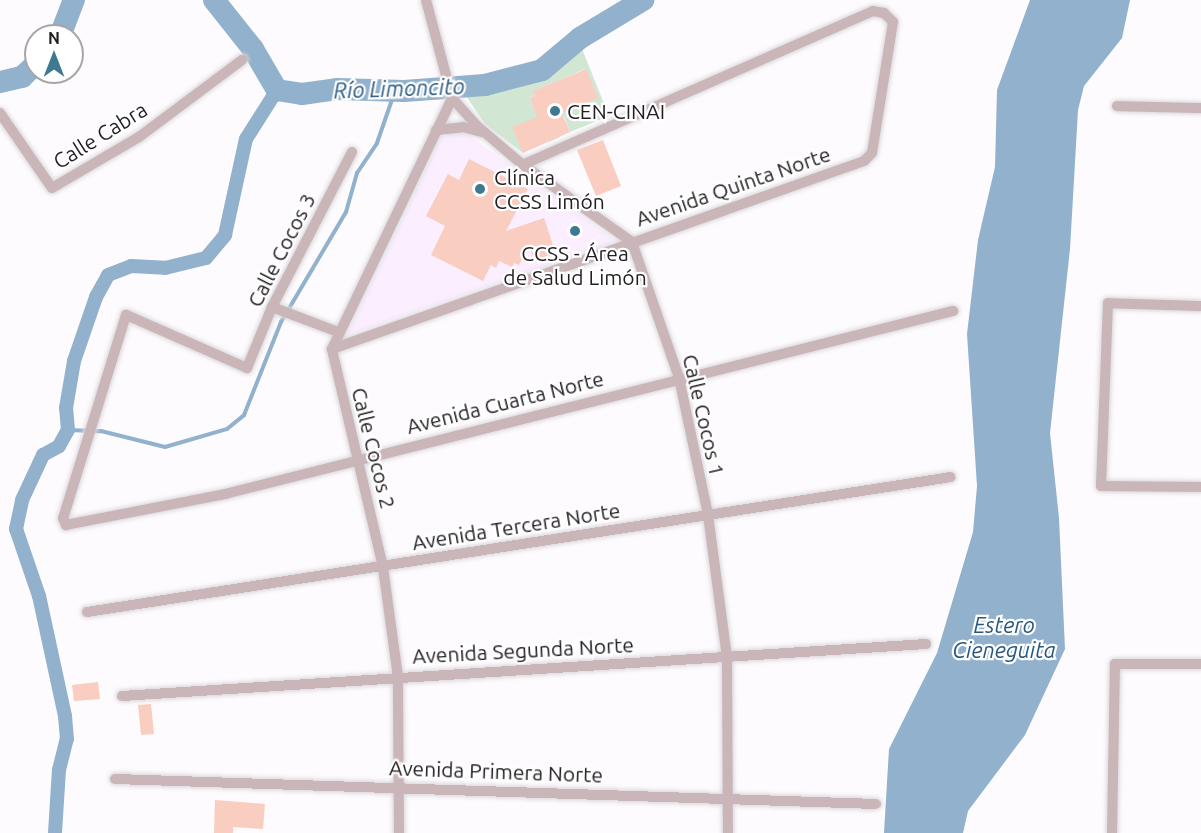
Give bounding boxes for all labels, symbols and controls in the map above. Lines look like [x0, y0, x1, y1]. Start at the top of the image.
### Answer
north arrow [24, 24, 84, 84]
text: N [48, 29, 60, 47]
water label: Río Limoncito [333, 73, 465, 103]
street label: Calle Cabra [48, 96, 152, 174]
place label: CEN-CINAI [567, 98, 665, 124]
marker: CEN-CINAI [548, 104, 562, 118]
street label: Avenida Quinta Norte [632, 141, 834, 231]
place label: Clínica CCSS Limón [494, 164, 605, 214]
marker: Clínica CCSS Limón [471, 180, 489, 198]
street label: Calle Cocos 3 [242, 189, 320, 311]
marker: CCSS - Área de Salud Limón [568, 224, 582, 238]
place label: CCSS - Área de Salud Limón [503, 240, 647, 290]
street label: Calle Cocos 1 [678, 352, 730, 478]
street label: Avenida Cuarta Norte [404, 365, 606, 439]
street label: Calle Cocos 2 [347, 385, 401, 511]
street label: Avenida Tercera Norte [410, 497, 622, 555]
water label: Estero Cieneguita [952, 611, 1056, 662]
street label: Avenida Segunda Norte [412, 632, 634, 668]
street label: Avenida Primera Norte [389, 755, 603, 787]

